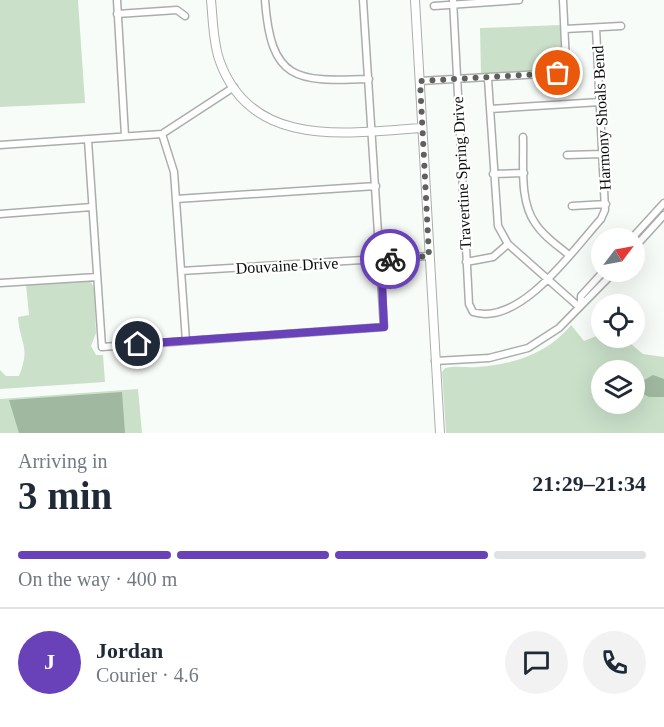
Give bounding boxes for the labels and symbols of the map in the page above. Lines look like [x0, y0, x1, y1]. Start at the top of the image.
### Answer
street label: Harmony Shoals Bend [589, 45, 615, 191]
pin [532, 47, 583, 98]
street label: Travertine Spring Drive [449, 96, 475, 250]
north arrow [591, 228, 645, 282]
courier [360, 229, 420, 289]
street label: Douvaine Drive [235, 254, 339, 277]
pin [112, 318, 163, 369]

